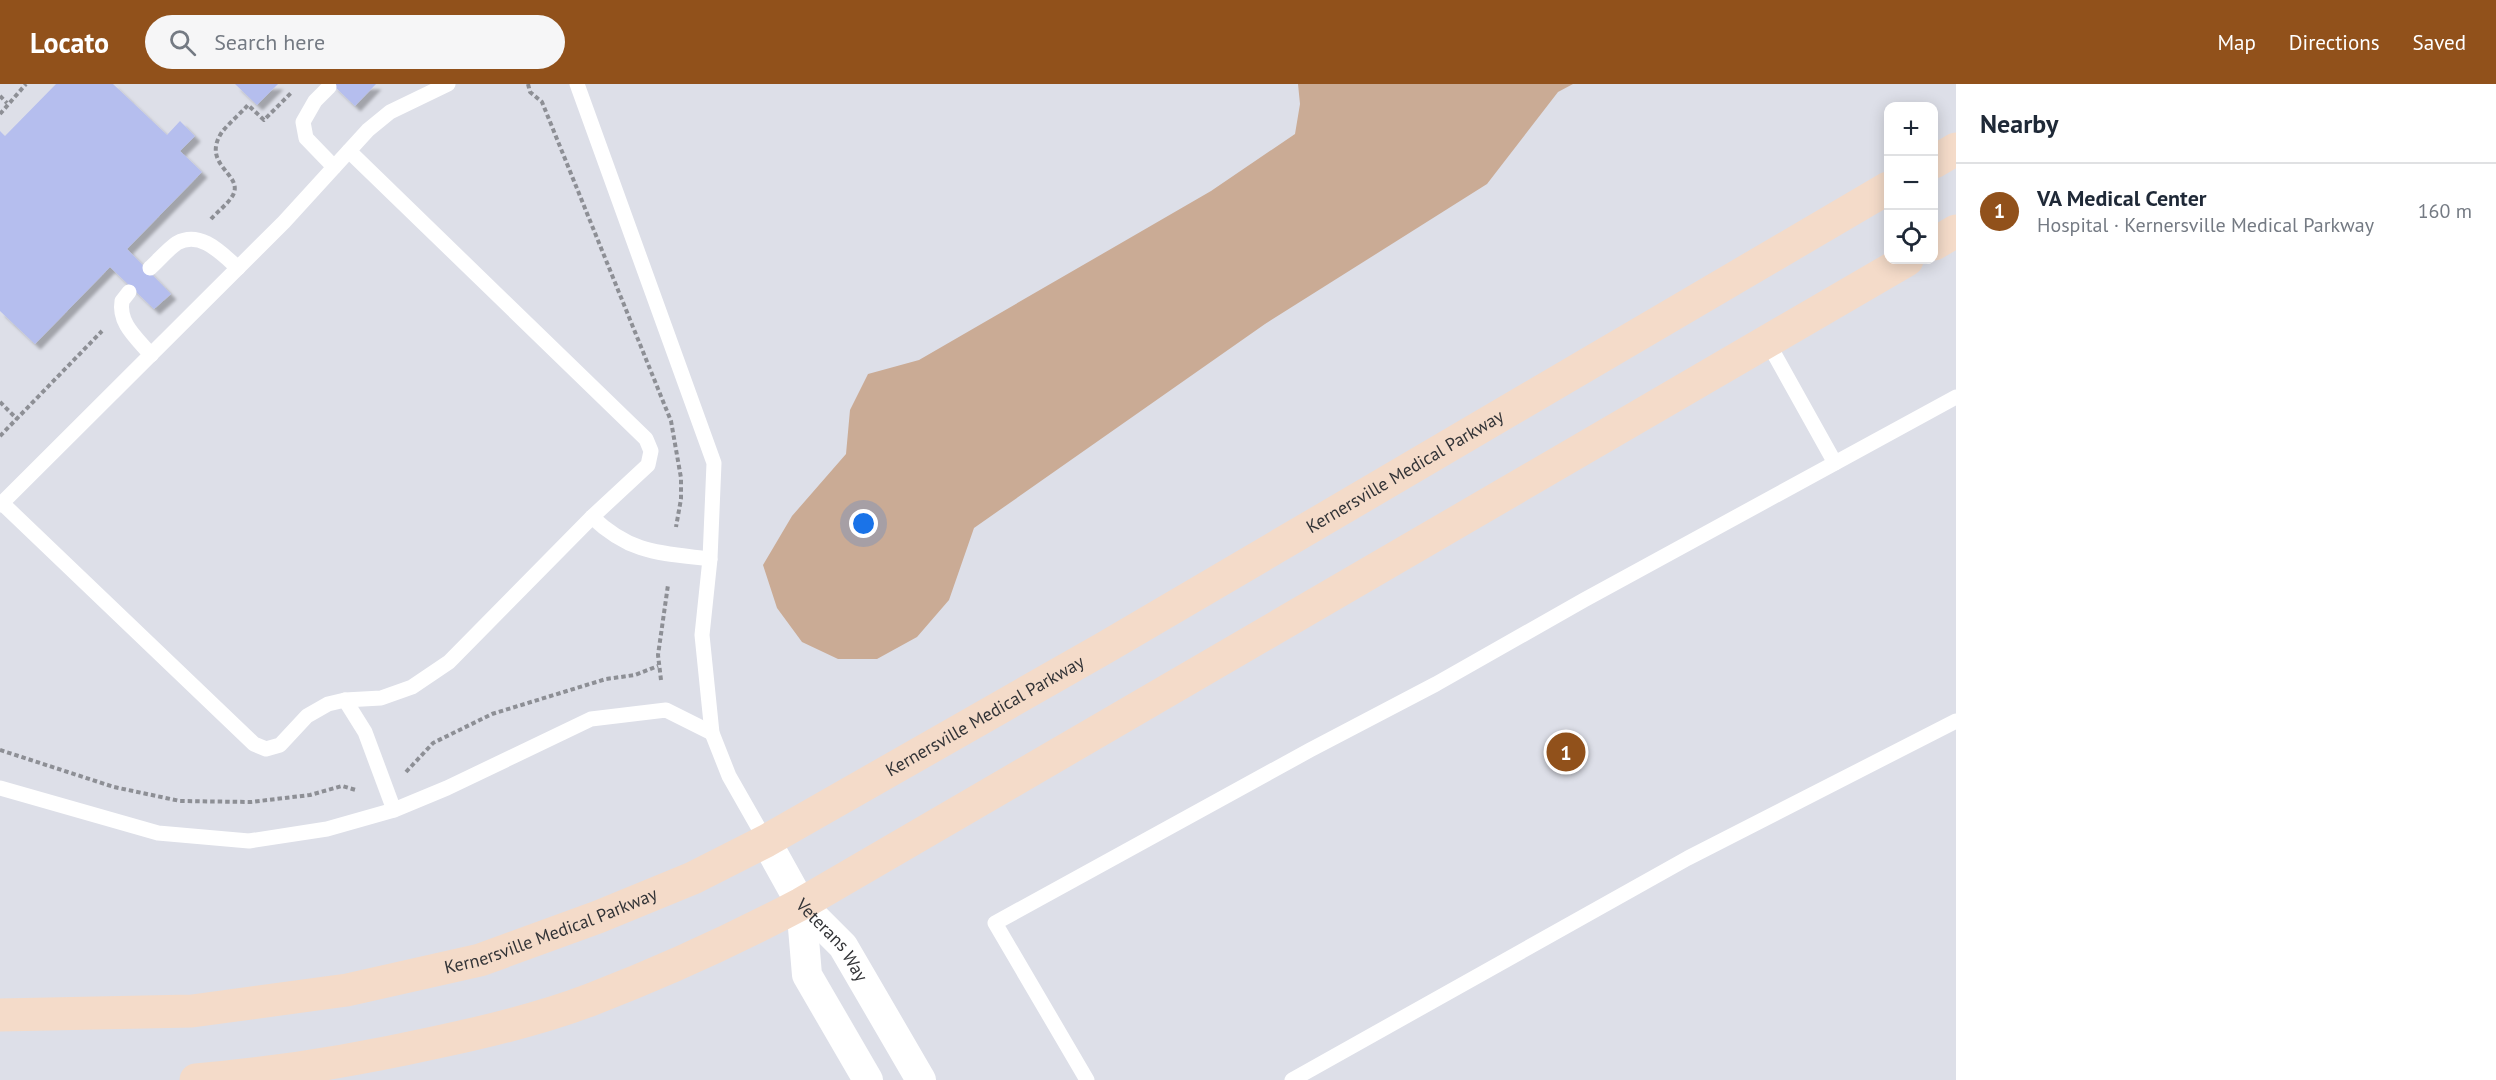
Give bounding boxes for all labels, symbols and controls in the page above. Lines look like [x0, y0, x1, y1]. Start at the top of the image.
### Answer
search box [145, 15, 565, 69]
text: Locato [30, 24, 109, 61]
icon: search [166, 26, 199, 59]
text: Search here [214, 28, 325, 56]
text: Map [2217, 29, 2256, 56]
text: Directions [2289, 29, 2380, 56]
text: Saved [2413, 29, 2466, 56]
map controls [1884, 102, 1938, 264]
button: + [1884, 102, 1938, 156]
text: Nearby [1980, 107, 2058, 140]
button: − [1884, 156, 1938, 210]
text: VA Medical Center [2037, 184, 2207, 212]
text: 1 [1994, 198, 2005, 224]
text: 160 m [2418, 198, 2472, 224]
button: locate [1884, 210, 1938, 264]
text: Hospital · Kernersville Medical Parkway [2037, 212, 2374, 238]
street label: Kernersville Medical Parkway [1302, 404, 1508, 538]
your location [849, 509, 878, 538]
street label: Kernersville Medical Parkway [881, 650, 1089, 781]
pin: 1 [1546, 730, 1586, 774]
street label: Kernersville Medical Parkway [442, 882, 661, 979]
street label: Veterans Way [790, 893, 874, 986]

